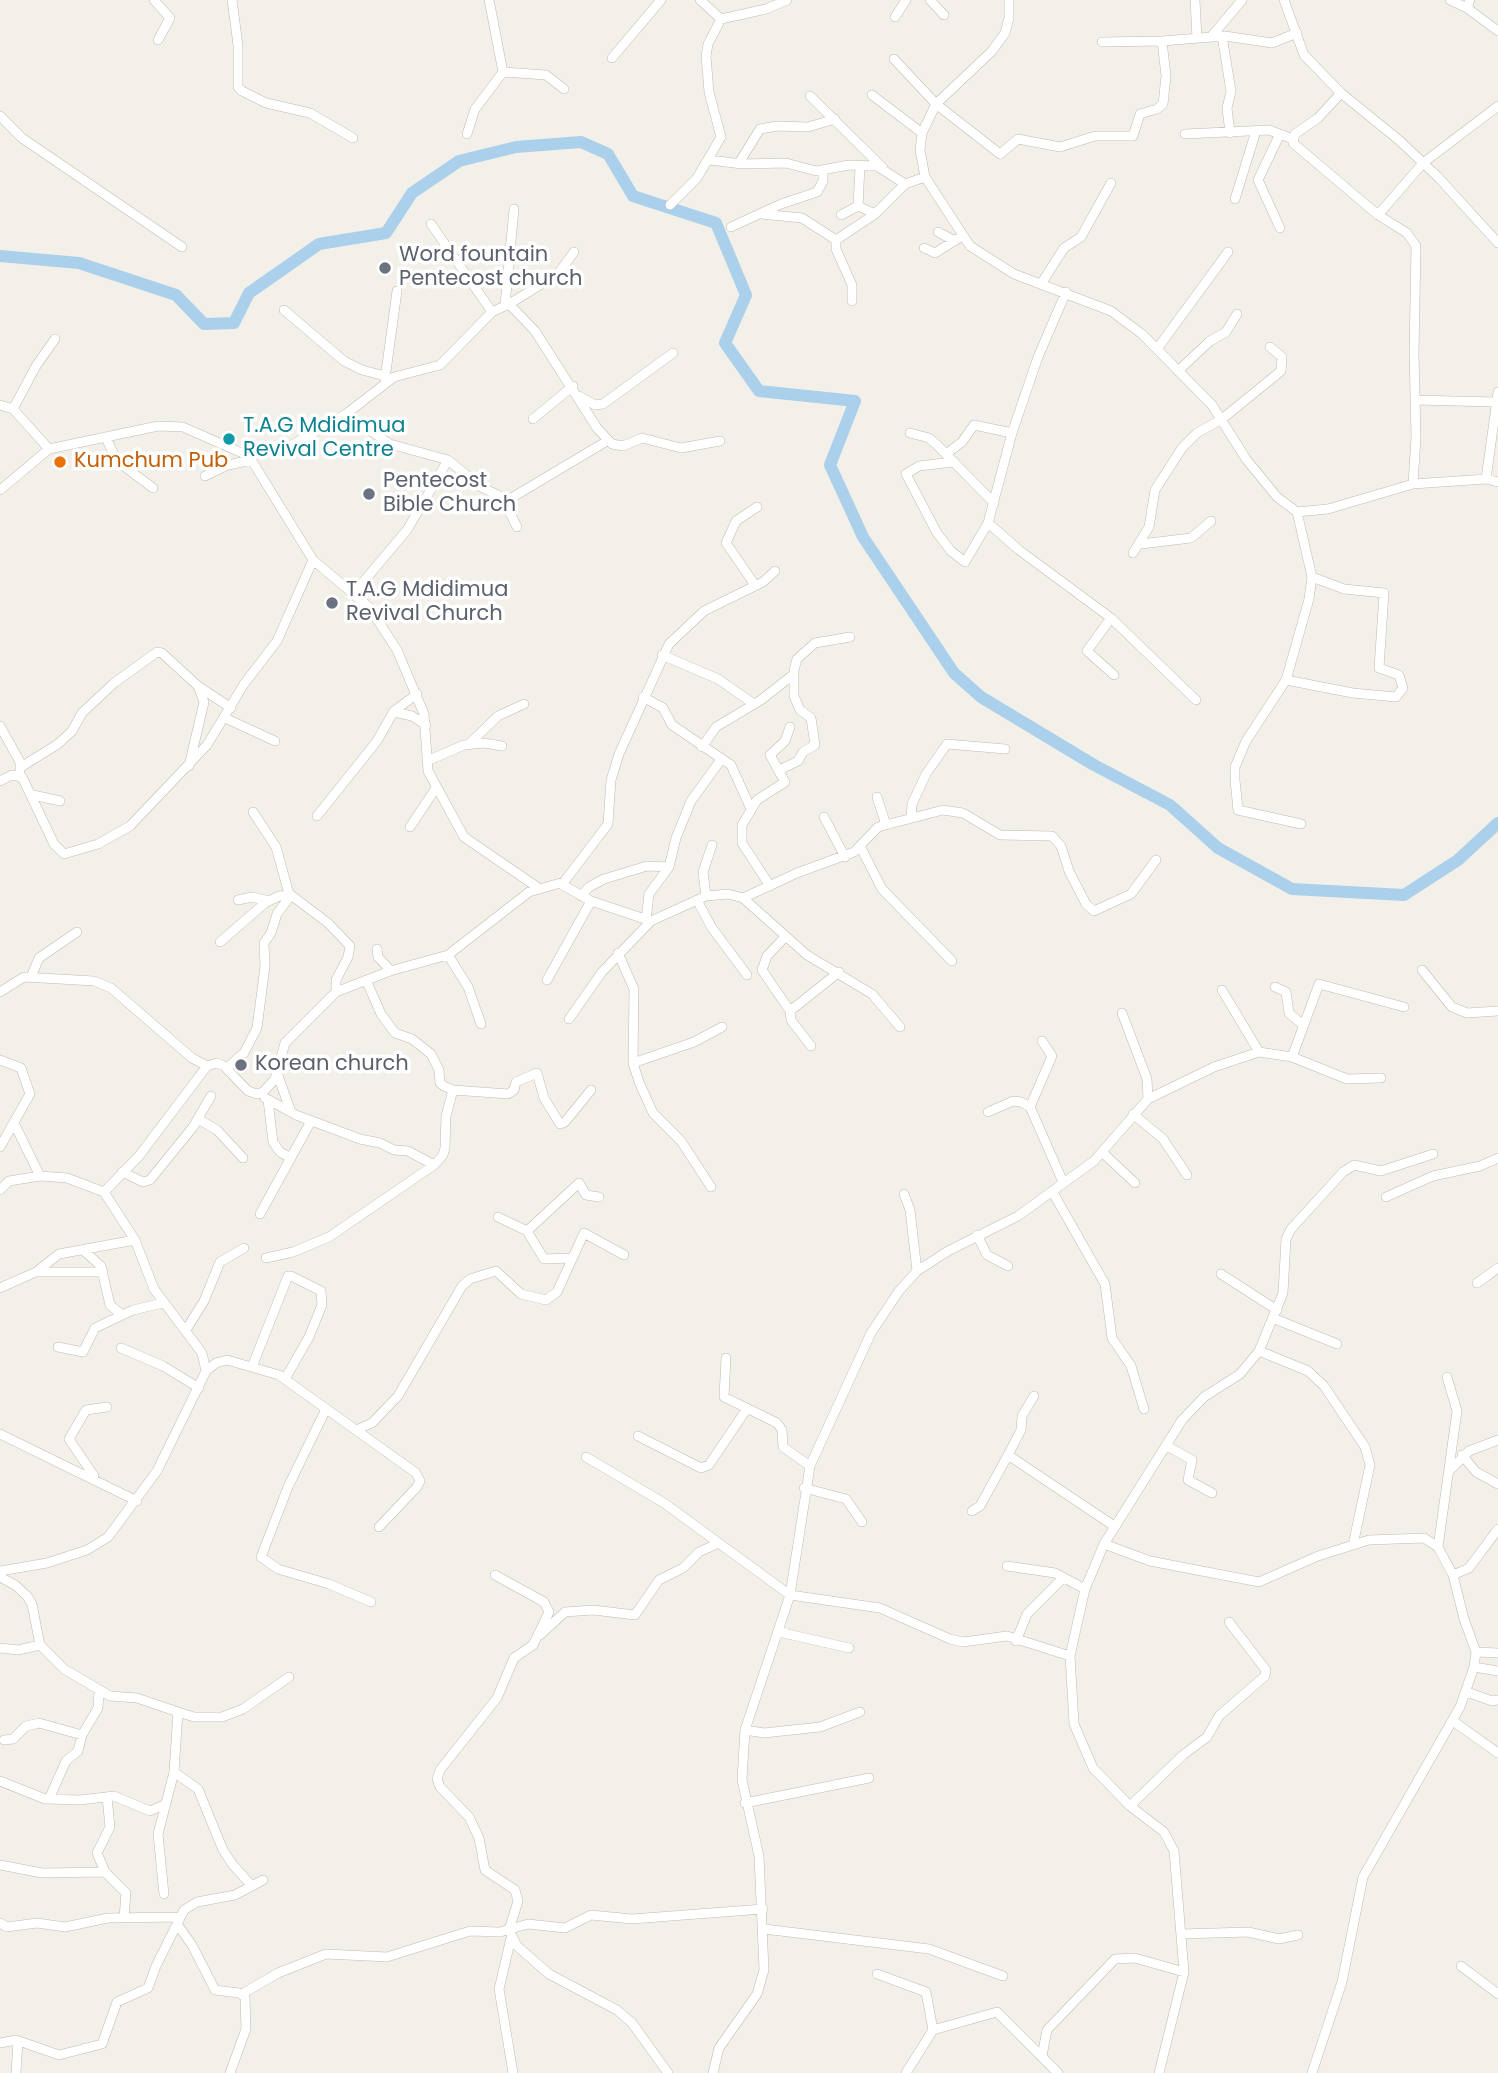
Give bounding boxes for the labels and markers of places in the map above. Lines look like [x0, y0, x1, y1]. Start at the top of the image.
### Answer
place label: Word fountain Pentecost church [399, 243, 582, 293]
marker: Word fountain Pentecost church [377, 260, 393, 276]
place label: T.A.G Mdidimua Revival Centre [243, 414, 405, 464]
marker: T.A.G Mdidimua Revival Centre [221, 431, 237, 447]
place label: Kumchum Pub [74, 449, 228, 475]
marker: Kumchum Pub [52, 454, 68, 470]
place label: Pentecost Bible Church [383, 469, 516, 519]
marker: Pentecost Bible Church [361, 486, 377, 502]
place label: T.A.G Mdidimua Revival Church [346, 578, 508, 628]
marker: T.A.G Mdidimua Revival Church [324, 595, 340, 611]
place label: Korean church [255, 1052, 409, 1078]
marker: Korean church [233, 1057, 249, 1073]

